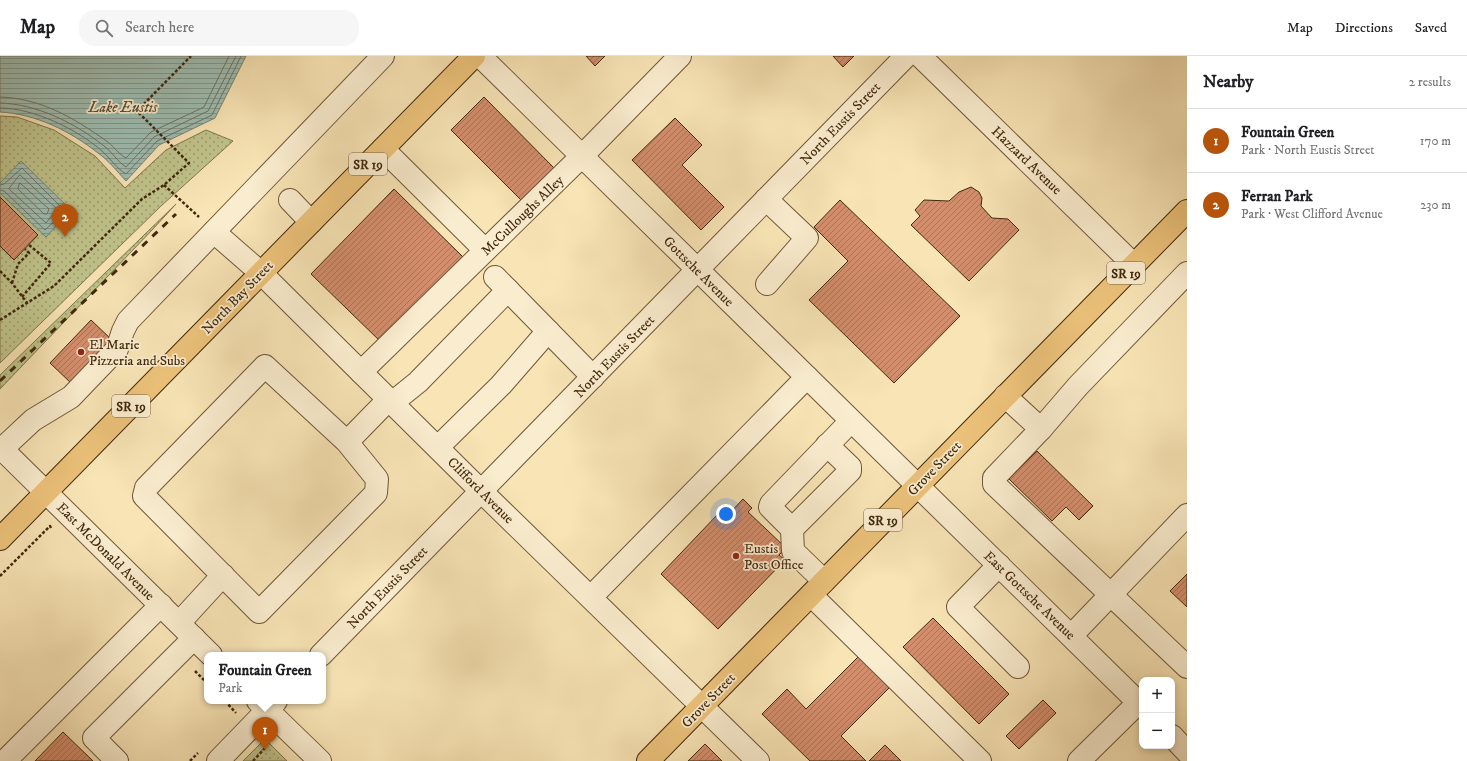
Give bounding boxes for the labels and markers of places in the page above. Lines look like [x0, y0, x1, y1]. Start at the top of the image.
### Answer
pin: 2 [52, 204, 78, 237]
place label: El Marie Pizzeria and Subs [89, 336, 185, 370]
marker: El Marie Pizzeria and Subs [76, 347, 86, 357]
place label: Eustis Post Office [744, 540, 804, 574]
marker: Eustis Post Office [731, 551, 741, 561]
pin: 1 [252, 717, 278, 750]

